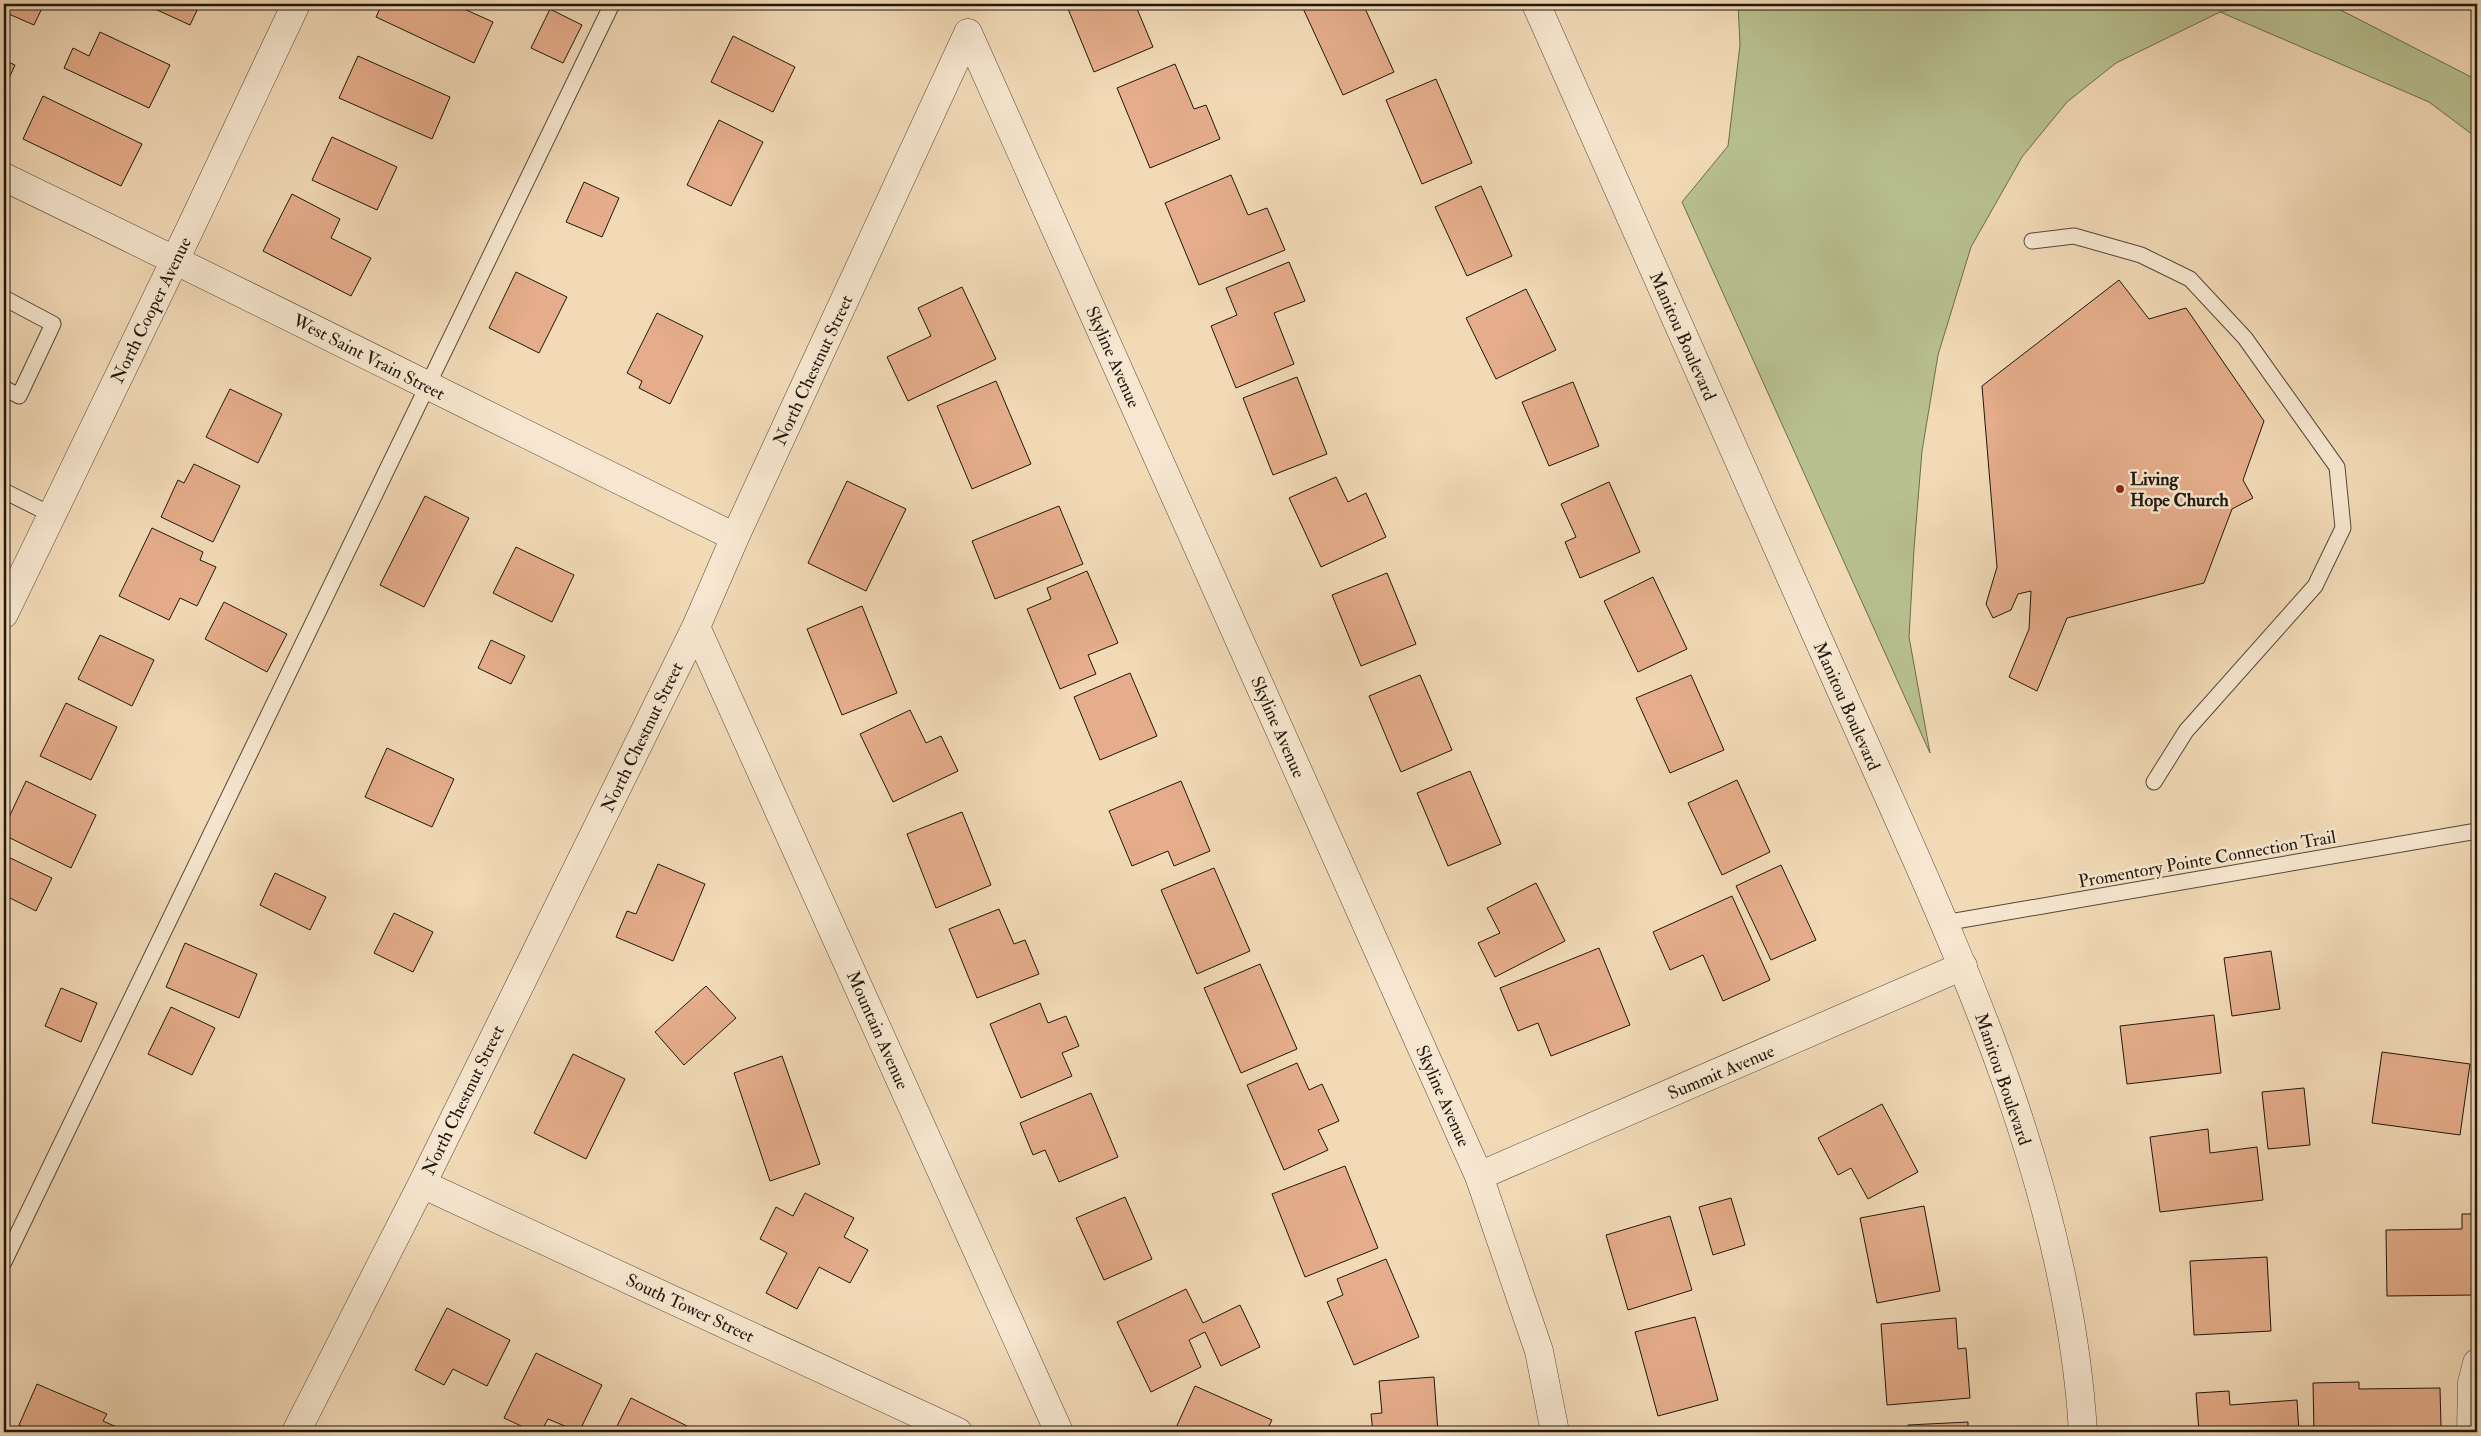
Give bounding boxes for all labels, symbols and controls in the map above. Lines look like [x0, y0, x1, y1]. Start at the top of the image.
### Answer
street label: North Cooper Avenue [106, 233, 197, 387]
street label: Manitou Boulevard [1644, 268, 1721, 404]
street label: North Chestnut Street [768, 291, 859, 449]
street label: Skyline Avenue [1080, 303, 1145, 412]
street label: West Saint Vrain Street [288, 309, 449, 406]
place label: Living Hope Church [2130, 468, 2229, 512]
marker: Living Hope Church [2114, 483, 2126, 495]
street label: Manitou Boulevard [1808, 638, 1885, 774]
street label: North Chestnut Street [596, 658, 689, 816]
street label: Skyline Avenue [1245, 673, 1310, 782]
street label: Promentory Pointe Connection Trail [2076, 825, 2338, 894]
street label: Mountain Avenue [841, 967, 914, 1094]
street label: Manitou Boulevard [1969, 1010, 2036, 1149]
street label: North Chestnut Street [417, 1021, 510, 1179]
street label: Summit Avenue [1664, 1039, 1778, 1105]
street label: Skyline Avenue [1410, 1042, 1475, 1151]
street label: South Tower Street [622, 1269, 758, 1348]

